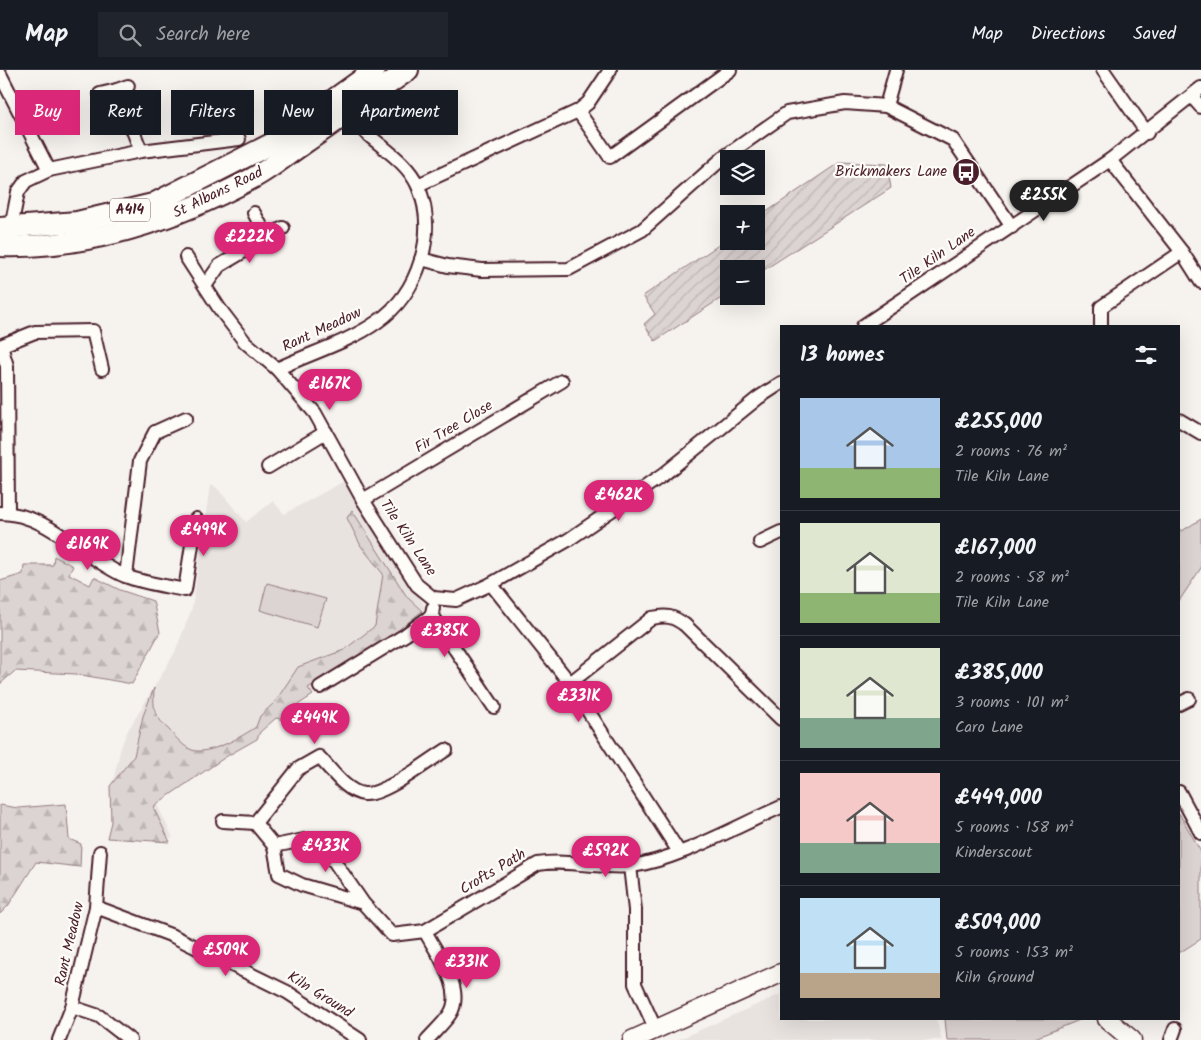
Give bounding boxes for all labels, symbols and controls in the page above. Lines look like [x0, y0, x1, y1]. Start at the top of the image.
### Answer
search box [98, 12, 448, 57]
text: Map [25, 15, 68, 54]
text: Search here [156, 20, 250, 50]
text: Map [971, 20, 1003, 49]
text: Directions [1031, 20, 1105, 49]
text: Saved [1133, 20, 1176, 49]
icon: search [116, 21, 144, 49]
chip: Buy [15, 90, 80, 135]
chip: Rent [90, 90, 161, 135]
chip: Filters [171, 90, 254, 135]
chip: New [264, 90, 332, 135]
chip: Apartment [342, 90, 458, 135]
map controls [720, 150, 765, 305]
button: layers [720, 150, 765, 195]
bus stop icon: Brickmakers Lane [951, 157, 981, 187]
place label: Brickmakers Lane [835, 160, 947, 184]
street label: St Albans Road [169, 161, 268, 225]
pin: £255K [1009, 180, 1079, 222]
text: £255K [1021, 183, 1067, 208]
road number: A414 [110, 198, 150, 222]
button: + [720, 205, 765, 250]
street label: Tile Kiln Lane [895, 221, 981, 291]
pin: £222K [215, 222, 285, 264]
text: £222K [225, 225, 275, 250]
button: − [720, 260, 765, 305]
street label: Rant Meadow [278, 301, 367, 359]
text: 13 homes [800, 339, 885, 372]
icon: filters [1132, 341, 1160, 369]
pin: £167K [295, 368, 365, 411]
text: £167K [309, 372, 351, 397]
street label: Fir Tree Close [410, 394, 498, 460]
text: £255,000 [955, 406, 1042, 439]
icon: home [840, 418, 900, 478]
text: 2 rooms · 76 m² [955, 439, 1067, 464]
text: Tile Kiln Lane [955, 464, 1049, 489]
pin: £462K [584, 480, 654, 522]
text: £462K [595, 483, 643, 508]
street label: Tile Kiln Lane [373, 495, 443, 581]
pin: £499K [169, 514, 239, 557]
text: £499K [181, 518, 227, 543]
pin: £169K [53, 528, 123, 571]
text: £169K [67, 532, 109, 557]
text: £167,000 [955, 532, 1036, 565]
icon: home [840, 543, 900, 603]
text: 2 rooms · 58 m² [955, 565, 1069, 590]
text: Tile Kiln Lane [955, 590, 1049, 615]
pin: £385K [410, 616, 480, 658]
text: £385K [421, 619, 469, 644]
text: £385,000 [955, 657, 1043, 690]
icon: home [840, 668, 900, 728]
pin: £331K [544, 680, 614, 723]
text: £331K [557, 684, 601, 709]
text: 3 rooms · 101 m² [955, 690, 1069, 715]
pin: £449K [280, 702, 350, 745]
text: £449K [292, 706, 338, 731]
text: Caro Lane [955, 715, 1023, 740]
text: £449,000 [955, 782, 1042, 815]
icon: home [840, 793, 900, 853]
text: 5 rooms · 158 m² [955, 815, 1073, 840]
pin: £433K [291, 830, 361, 873]
text: £433K [302, 834, 350, 859]
pin: £592K [571, 836, 641, 878]
text: £592K [583, 839, 629, 864]
text: Kinderscout [955, 840, 1032, 865]
street label: Crofts Path [455, 843, 531, 901]
street label: Rant Meadow [49, 899, 92, 988]
text: £509,000 [955, 907, 1040, 940]
icon: home [840, 918, 900, 978]
pin: £509K [191, 934, 261, 977]
text: £509K [203, 938, 249, 963]
text: 5 rooms · 153 m² [955, 940, 1073, 965]
pin: £331K [432, 946, 502, 989]
text: £331K [445, 950, 489, 975]
street label: Kiln Ground [282, 965, 358, 1025]
text: Kiln Ground [955, 965, 1034, 990]

